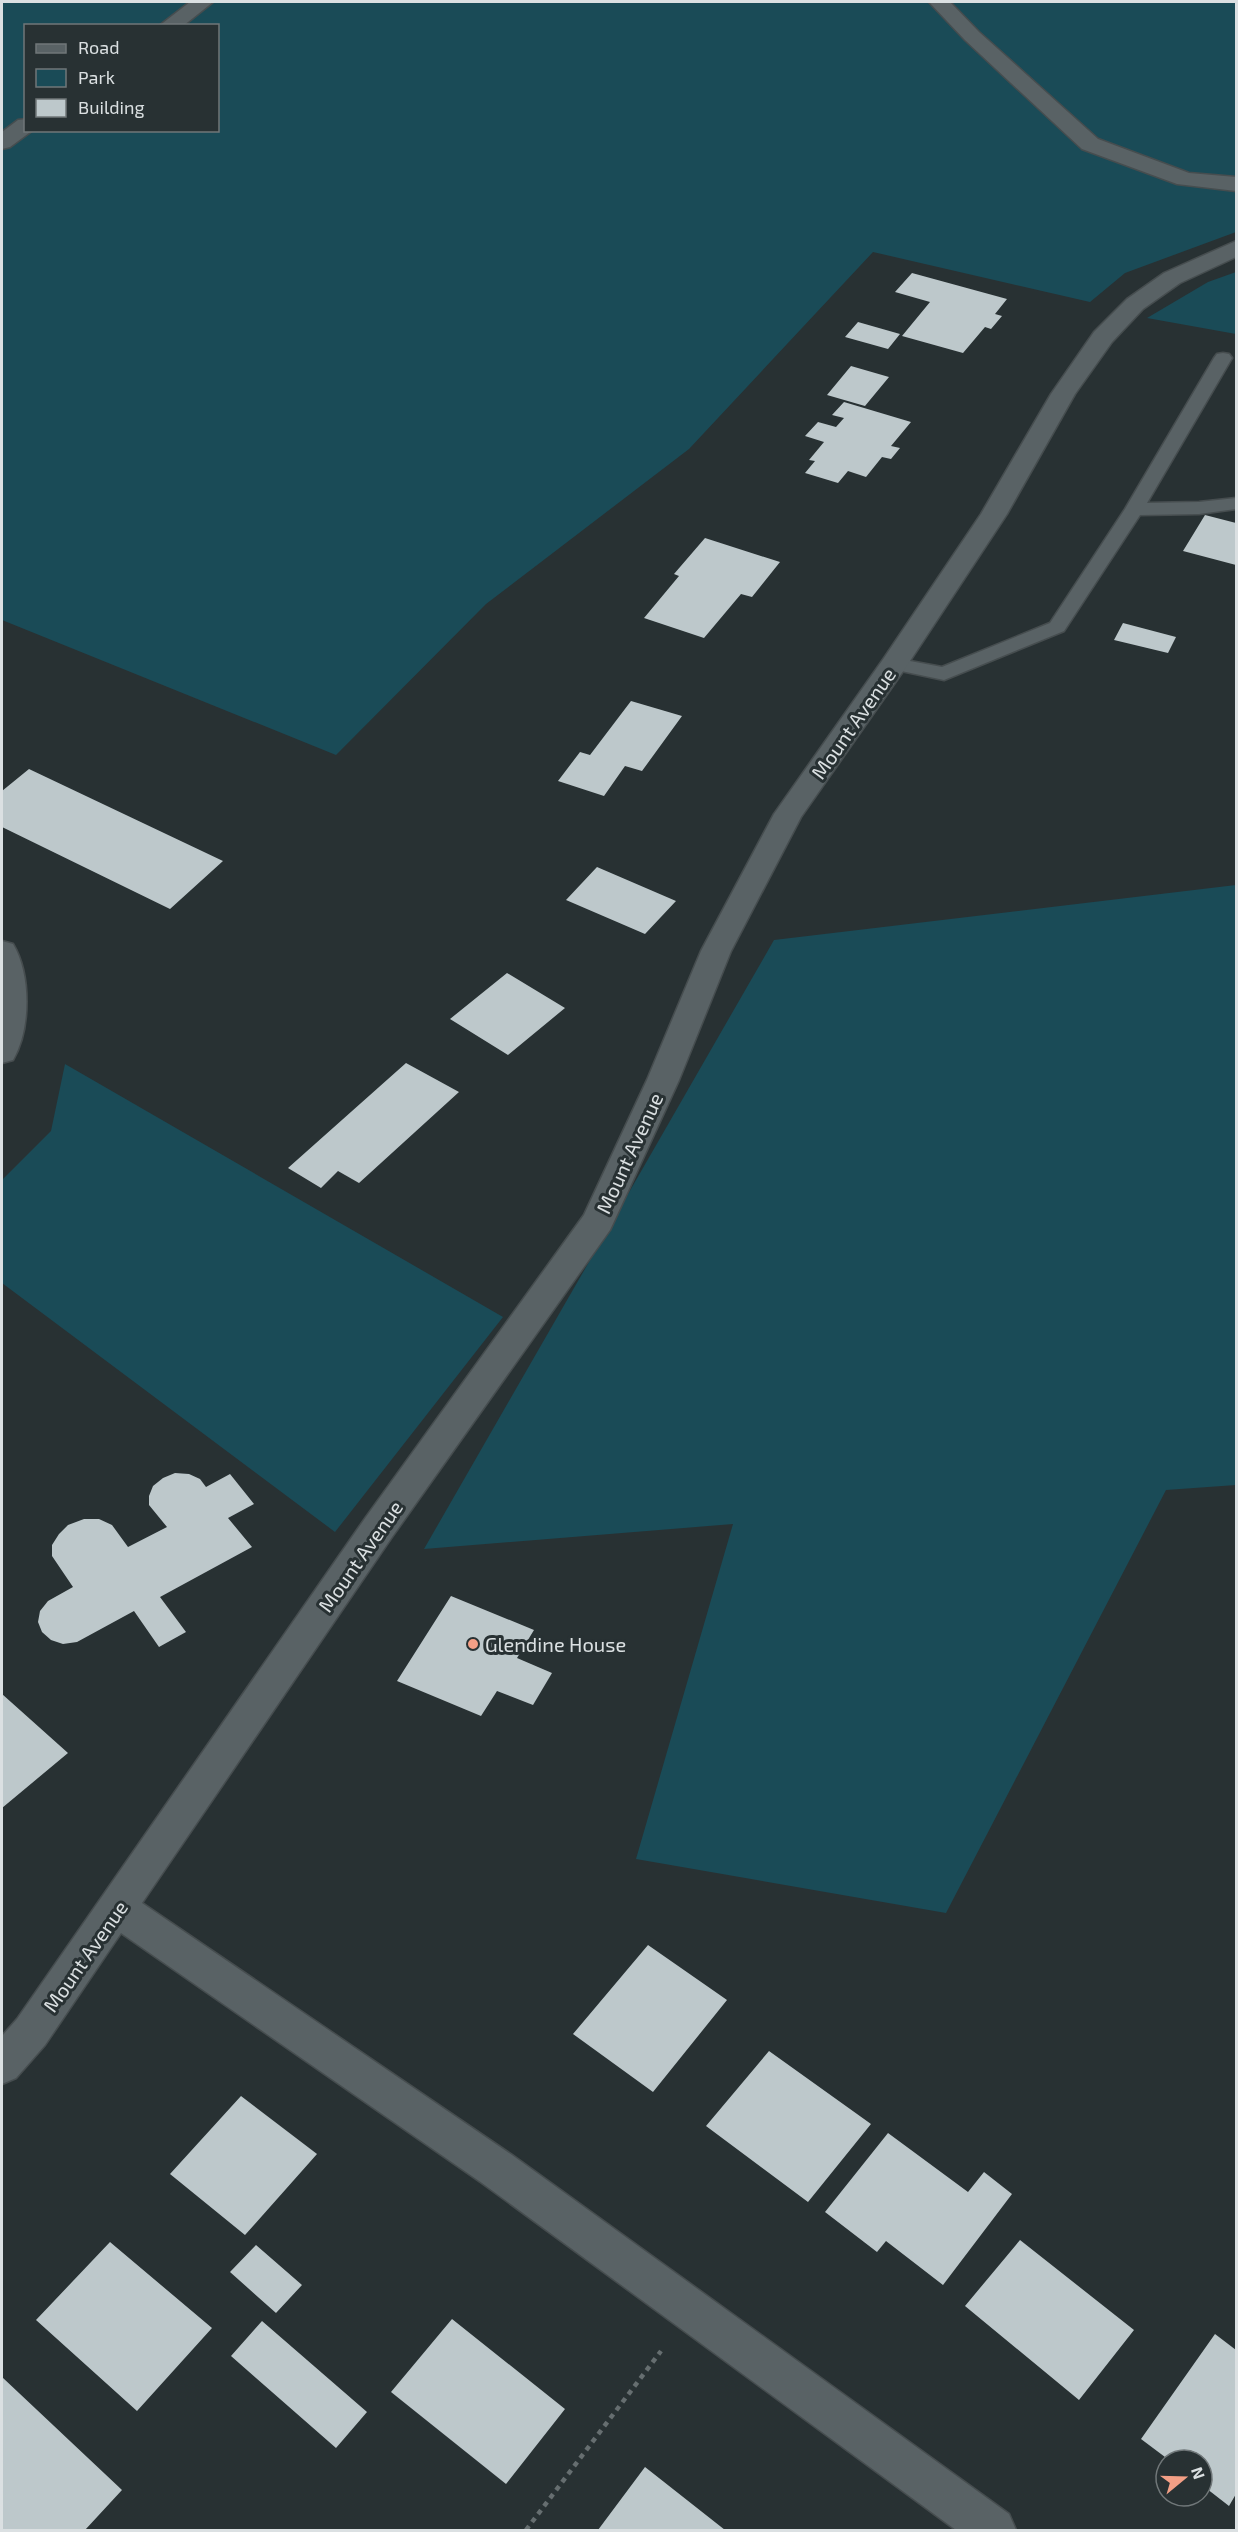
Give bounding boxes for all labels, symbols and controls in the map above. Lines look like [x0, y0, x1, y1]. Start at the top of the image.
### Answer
legend [24, 24, 219, 132]
text: Road [78, 36, 119, 58]
text: Park [78, 66, 115, 88]
text: Building [78, 96, 145, 118]
street label: Mount Avenue [806, 663, 900, 783]
street label: Mount Avenue [591, 1089, 667, 1217]
street label: Mount Avenue [313, 1496, 407, 1616]
place label: Glendine House [485, 1632, 626, 1656]
marker: Glendine House [466, 1637, 480, 1651]
street label: Mount Avenue [38, 1896, 132, 2016]
north arrow [1154, 2448, 1214, 2508]
text: N [1188, 2464, 1210, 2482]

